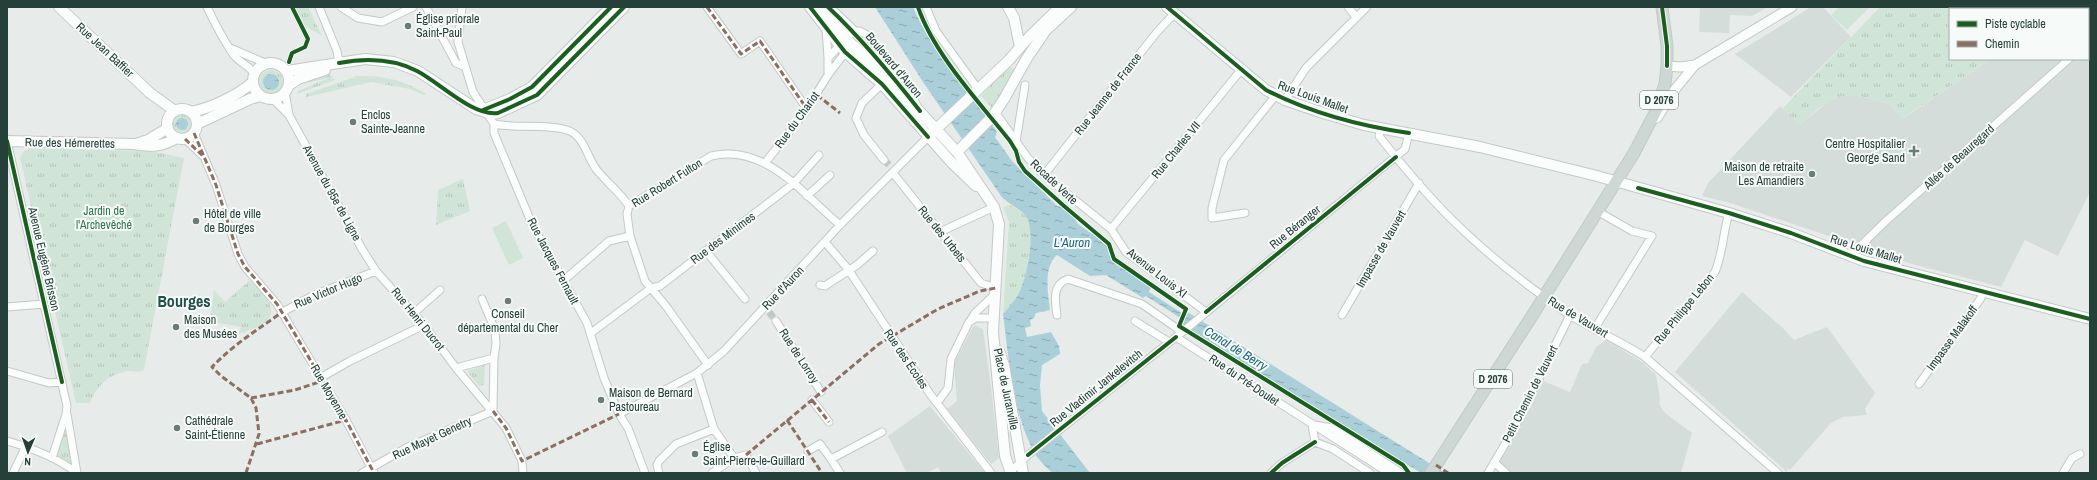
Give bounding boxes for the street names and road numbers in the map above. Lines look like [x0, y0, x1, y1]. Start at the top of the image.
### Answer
street label: Rue Jean Baffier [73, 19, 138, 81]
street label: Boulevard d'Auron [862, 29, 926, 101]
street label: Rue Jeanne de France [1071, 50, 1145, 138]
street label: Rue Louis Mallet [1276, 77, 1351, 117]
street label: Rue du Chariot [771, 88, 823, 152]
road number: D 2076 [1640, 91, 1678, 109]
street label: Rue Charles VII [1148, 118, 1204, 182]
street label: Allée de Beauregard [1920, 121, 1998, 194]
street label: Rue des Hémerettes [25, 134, 115, 152]
street label: Avenue du 95e de Ligne [299, 141, 365, 244]
street label: Rue Robert Fulton [629, 155, 705, 211]
street label: Rocade Verte [1027, 156, 1081, 208]
street label: Rue Béranger [1266, 201, 1324, 252]
street label: Rue des Urbets [914, 202, 970, 266]
street label: Avenue Eugène Brisson [24, 205, 64, 312]
street label: Impasse de Vauvert [1352, 207, 1410, 291]
street label: Rue des Minimes [687, 208, 759, 268]
street label: Rue Jacques Fernault [523, 215, 583, 307]
street label: Rue Louis Mallet [1828, 231, 1904, 268]
street label: Avenue Louis XI [1123, 244, 1190, 301]
street label: Rue d'Auron [759, 263, 807, 313]
street label: Rue Victor Hugo [291, 269, 365, 313]
street label: Rue Philippe Lebon [1650, 270, 1718, 348]
street label: Rue Henri Ducrot [388, 284, 448, 354]
street label: Rue de Vauvert [1545, 293, 1611, 341]
street label: Impasse Malakoff [1923, 302, 1981, 374]
street label: Rue de Lorroy [775, 325, 823, 387]
street label: Rue des Écoles [880, 326, 932, 392]
street label: Petit Chemin de Vauvert [1499, 342, 1562, 445]
street label: Rue Vladimir Jankelevitch [1046, 346, 1146, 430]
street label: Place de Juranville [990, 347, 1022, 431]
street label: Rue du Pré-Doulet [1206, 351, 1282, 410]
street label: Rue Moyenne [307, 361, 351, 423]
road number: D 2076 [1474, 370, 1512, 388]
street label: Rue Mayet Genetry [390, 413, 474, 463]

